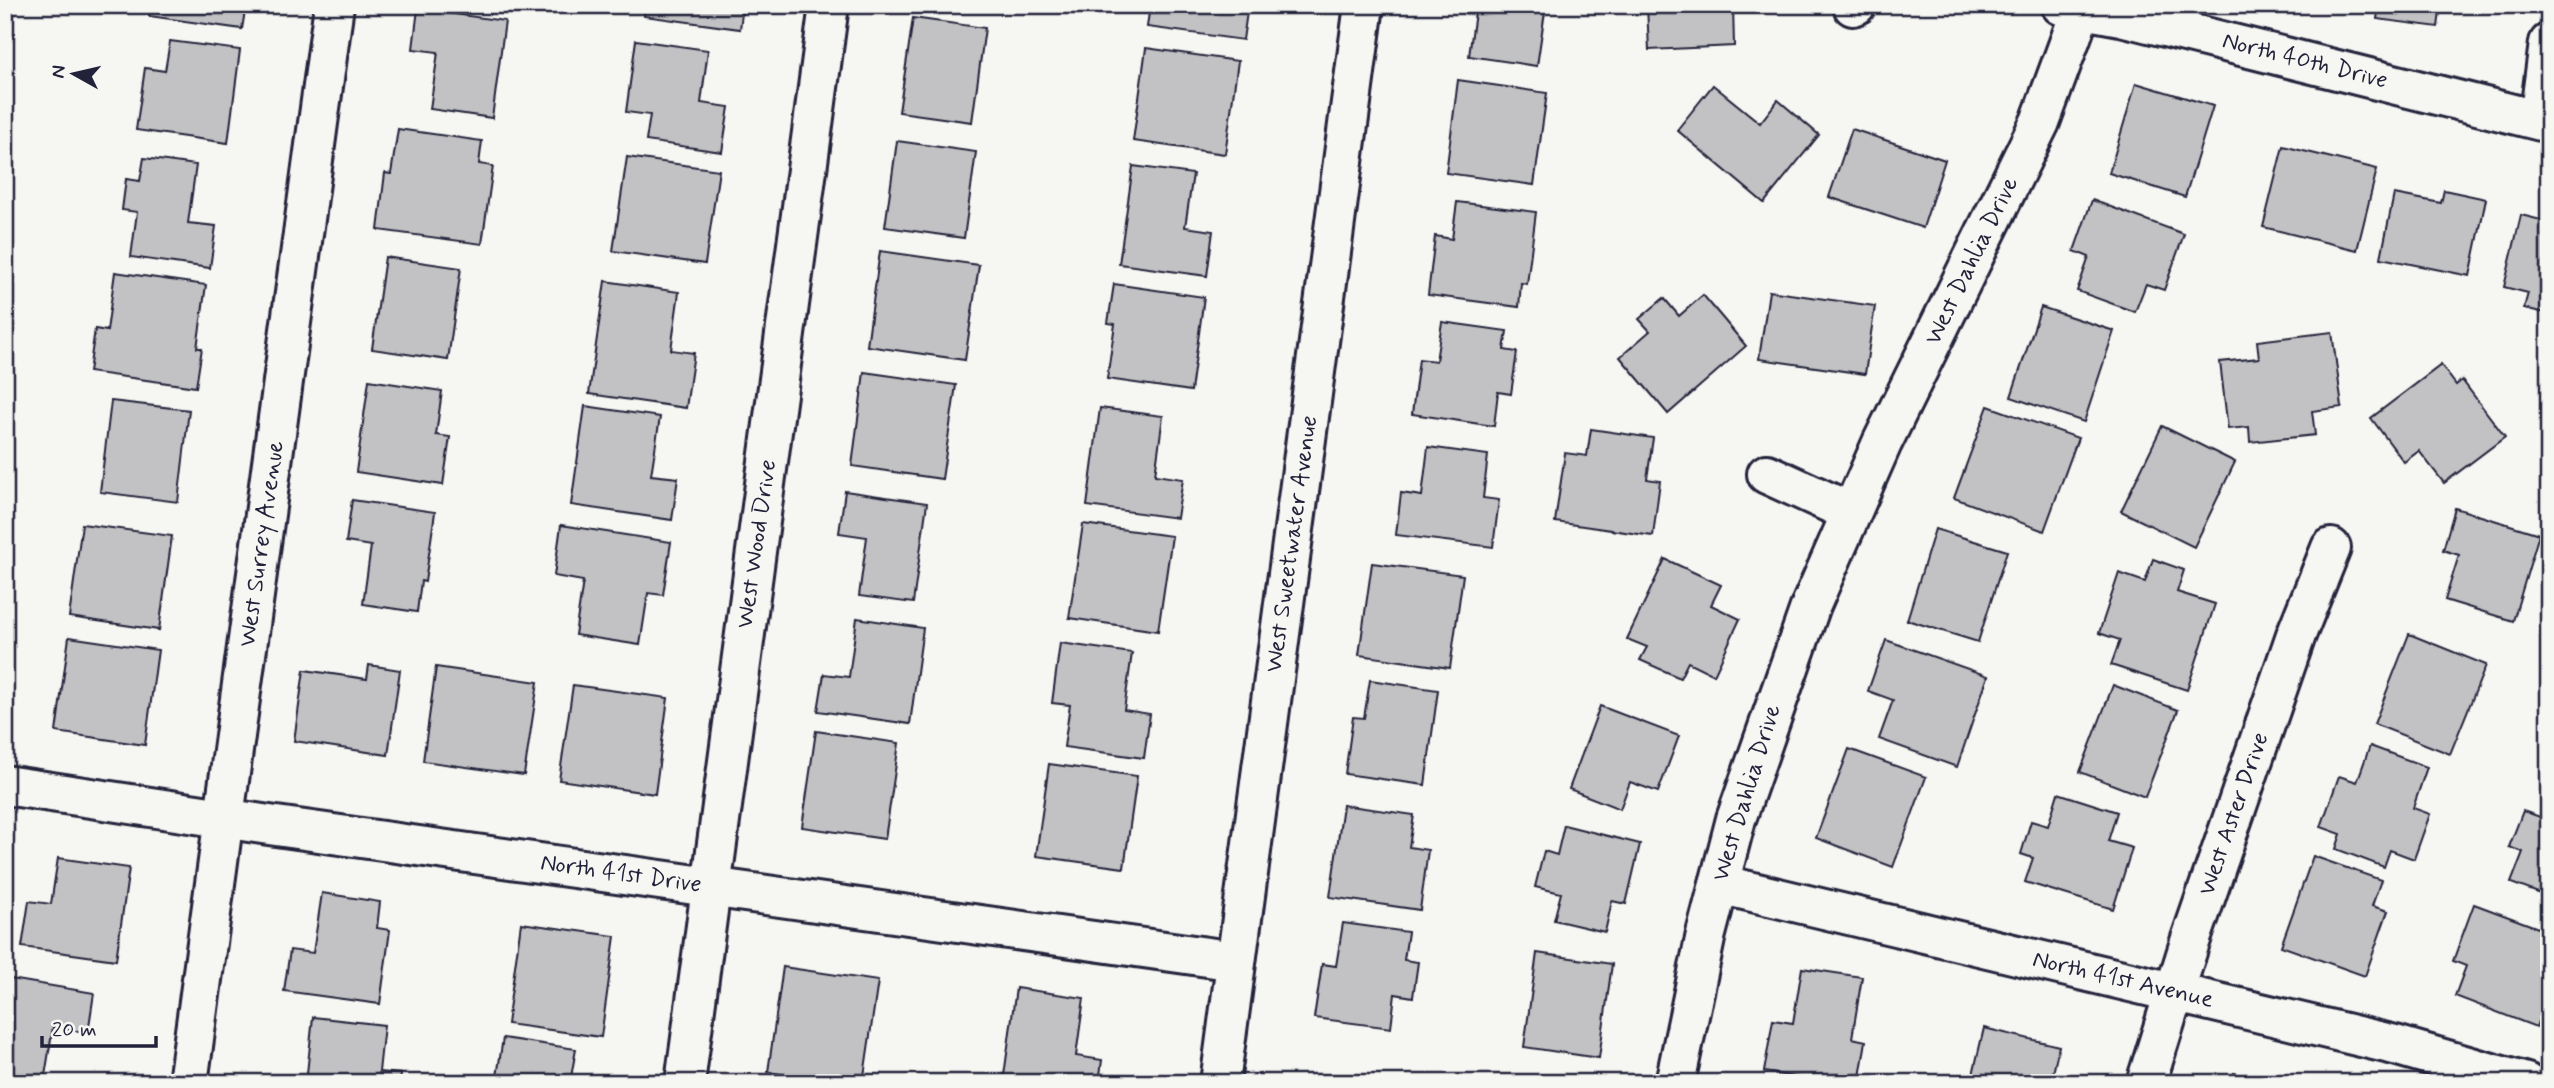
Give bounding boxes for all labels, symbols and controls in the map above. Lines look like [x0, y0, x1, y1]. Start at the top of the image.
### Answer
street label: North 40th Drive [2219, 25, 2391, 97]
north arrow [38, 38, 108, 108]
text: N [45, 64, 72, 80]
street label: West Dahlia Drive [1918, 172, 2026, 350]
street label: West Sweetwater Avenue [1259, 413, 1325, 675]
street label: West Surrey Avenue [232, 439, 292, 649]
street label: West Wood Drive [730, 458, 784, 630]
street label: West Dahlia Drive [1705, 701, 1789, 885]
street label: West Aster Drive [2192, 728, 2276, 900]
street label: North 41st Drive [538, 847, 704, 901]
street label: North 41st Avenue [2030, 944, 2217, 1016]
scale bar [42, 1004, 156, 1048]
text: 20 m [52, 1016, 97, 1044]

